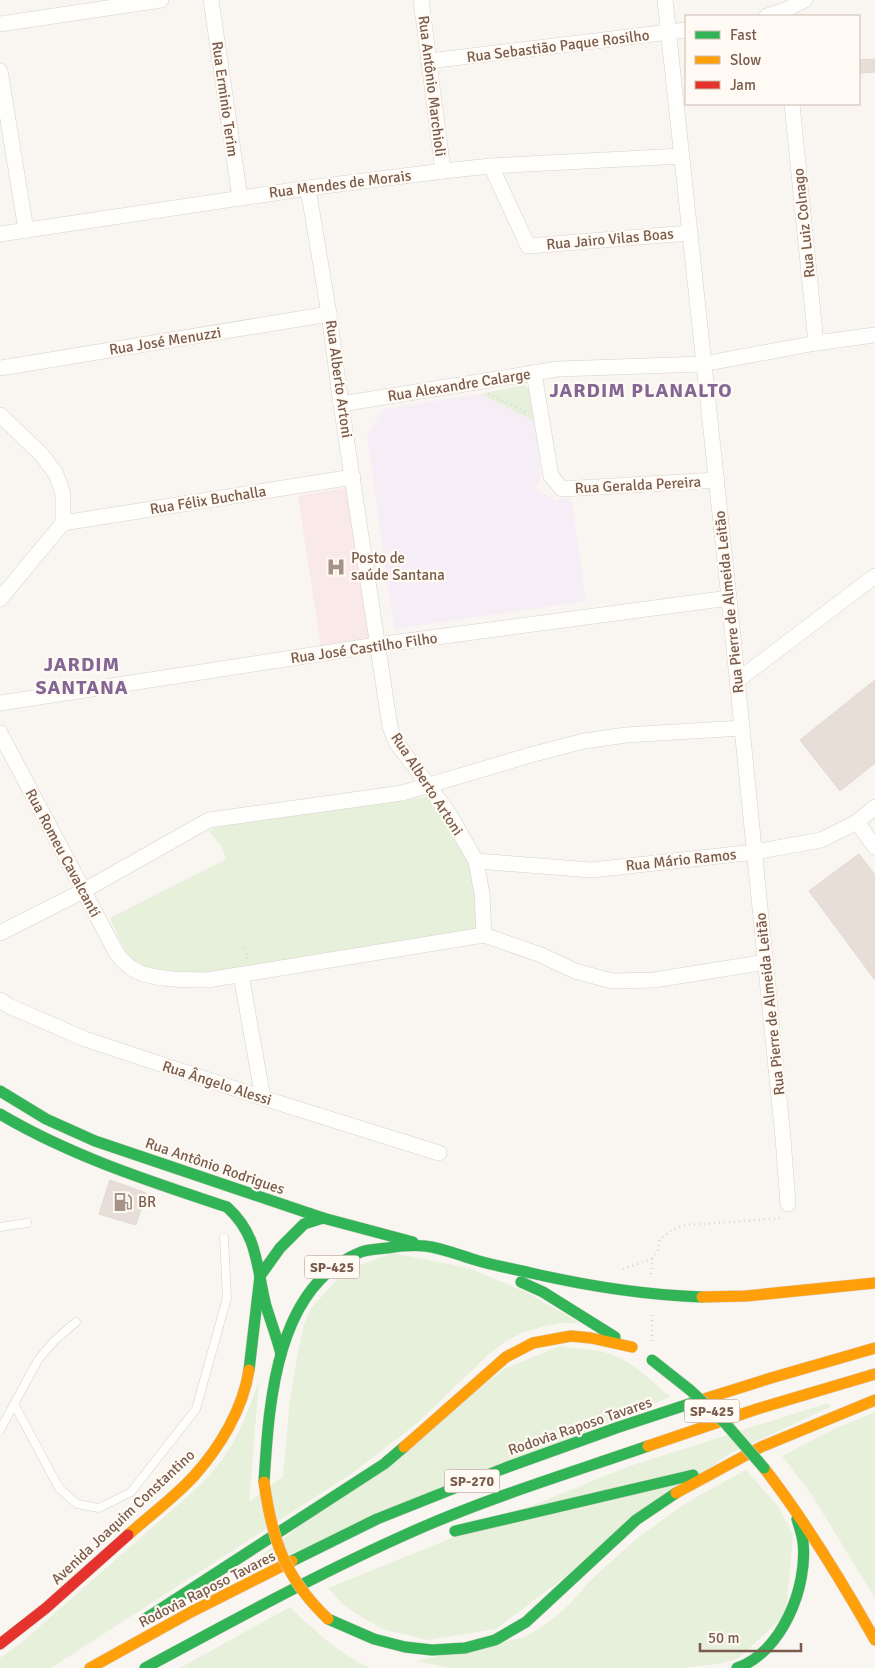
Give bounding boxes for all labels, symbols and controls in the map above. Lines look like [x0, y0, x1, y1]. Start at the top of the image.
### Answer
street label: Rua Antônio Marchioli [414, 14, 450, 158]
legend [685, 15, 860, 105]
street label: Rua Sebastião Paque Rosilho [466, 26, 651, 66]
text: Fast [730, 26, 757, 44]
street label: Rua Erminio Terim [208, 40, 242, 158]
text: Slow [730, 51, 761, 69]
text: Jam [730, 76, 756, 94]
street label: Rua Mendes de Morais [268, 166, 413, 202]
street label: Rua Luiz Colnago [789, 167, 819, 279]
street label: Rua Jairo Vilas Boas [546, 224, 675, 254]
street label: Rua Alberto Artoni [322, 319, 356, 439]
street label: Rua José Menuzzi [108, 323, 222, 359]
street label: Rua Alexandre Calarge [386, 365, 532, 405]
district label: JARDIM PLANALTO [549, 378, 733, 403]
street label: Rua Geralda Pereira [574, 473, 702, 497]
street label: Rua Félix Buchalla [149, 482, 267, 518]
street label: Rua Pierre de Almeida Leitão [710, 510, 748, 694]
place label: Posto de saúde Santana [351, 549, 445, 584]
hospital icon: Posto de saúde Santana [325, 556, 347, 578]
street label: Rua José Castilho Filho [289, 629, 439, 667]
district label: JARDIM SANTANA [35, 652, 129, 700]
street label: Rua Alberto Artoni [387, 729, 467, 839]
street label: Rua Romeu Cavalcanti [22, 786, 104, 920]
street label: Rua Mário Ramos [625, 845, 738, 875]
street label: Rua Pierre de Almeida Leitão [751, 912, 789, 1096]
street label: Rua Ângelo Alessi [160, 1057, 274, 1109]
street label: Rua Antônio Rodrigues [143, 1134, 287, 1198]
fuel station icon: BR [112, 1191, 134, 1213]
place label: BR [138, 1193, 156, 1211]
road number: SP-425 [304, 1256, 360, 1278]
street label: Rodovia Raposo Tavares [506, 1393, 655, 1459]
road number: SP-425 [684, 1400, 740, 1422]
street label: Avenida Joaquim Constantino [48, 1446, 199, 1588]
road number: SP-270 [444, 1470, 500, 1492]
street label: Rodovia Raposo Tavares [136, 1546, 279, 1631]
scale bar [700, 1620, 801, 1652]
text: 50 m [708, 1629, 739, 1647]

